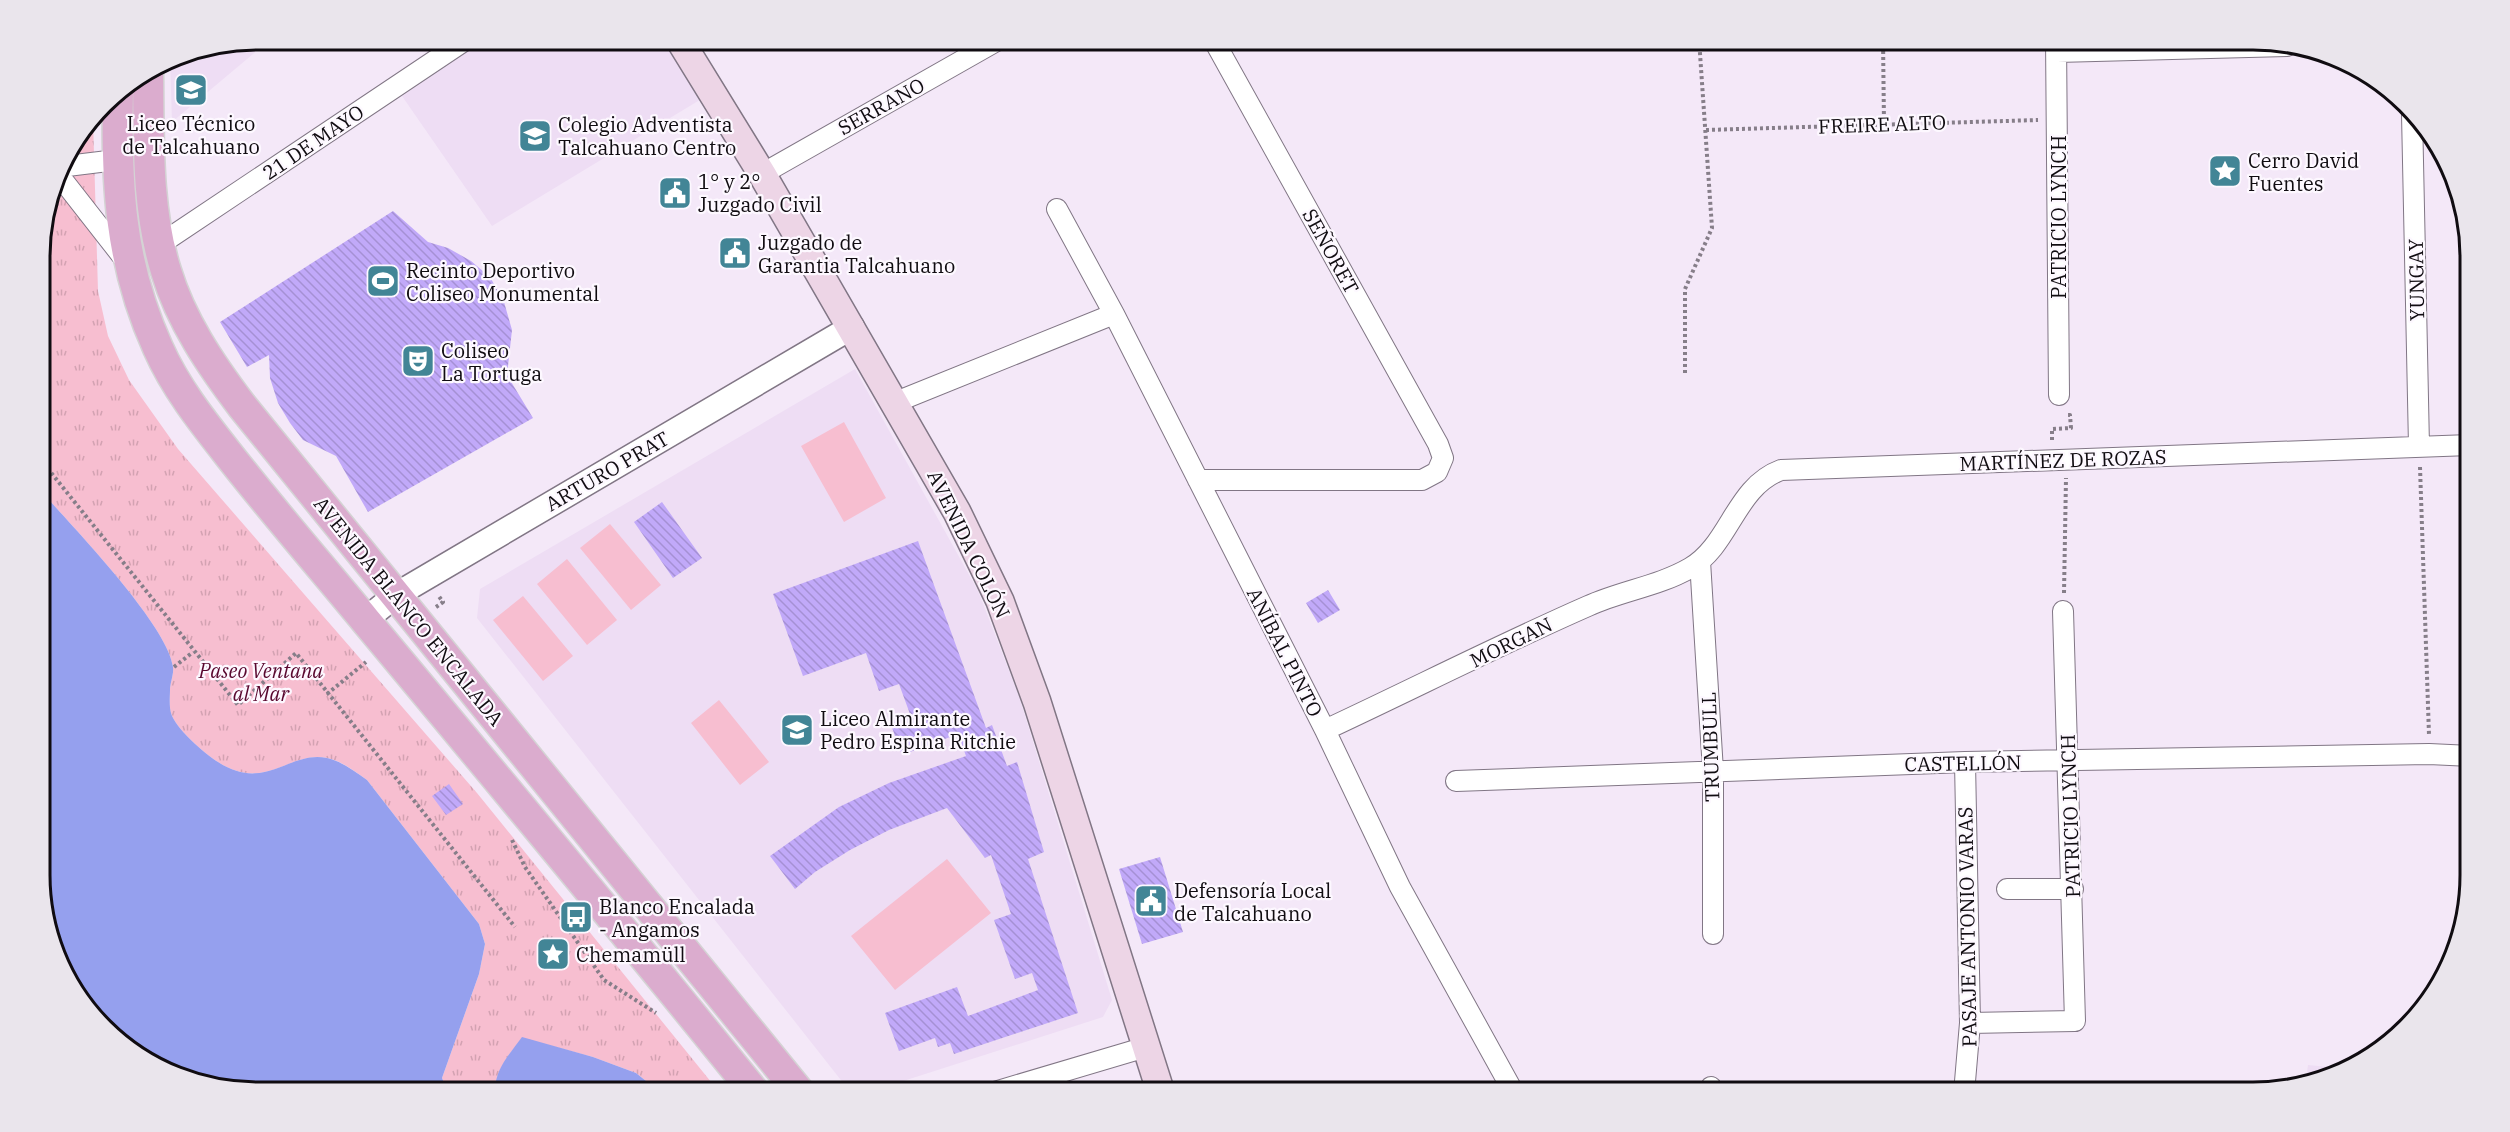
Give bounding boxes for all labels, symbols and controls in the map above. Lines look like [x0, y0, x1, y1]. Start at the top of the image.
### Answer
street label: SERRANO [833, 71, 929, 141]
school or university icon: Liceo Técnico de Talcahuano [173, 72, 209, 108]
street label: 21 DE MAYO [257, 98, 369, 186]
street label: FREIRE ALTO [1818, 108, 1946, 140]
place label: Liceo Técnico de Talcahuano [122, 110, 260, 160]
place label: Colegio Adventista Talcahuano Centro [558, 111, 736, 161]
school or university icon: Colegio Adventista Talcahuano Centro [517, 118, 553, 154]
street label: PATRICIO LYNCH [2045, 135, 2072, 299]
place label: Cerro David Fuentes [2248, 147, 2359, 197]
place icon: Cerro David Fuentes [2207, 153, 2243, 189]
place label: 1° y 2° Juzgado Civil [698, 168, 822, 218]
public building icon: 1° y 2° Juzgado Civil [657, 175, 693, 211]
street label: SEÑORET [1296, 203, 1366, 299]
place label: Juzgado de Garantia Talcahuano [758, 229, 955, 279]
public building icon: Juzgado de Garantia Talcahuano [717, 235, 753, 271]
street label: YUNGAY [2402, 238, 2430, 321]
place label: Recinto Deportivo Coliseo Monumental [406, 257, 599, 307]
sports icon: Recinto Deportivo Coliseo Monumental [365, 263, 401, 299]
place label: Coliseo La Tortuga [441, 337, 542, 387]
theatre icon: Coliseo La Tortuga [400, 343, 436, 379]
street label: ARTURO PRAT [540, 425, 674, 517]
street label: MARTÍNEZ DE ROZAS [1959, 443, 2167, 477]
street label: AVENIDA COLÓN [921, 465, 1017, 623]
street label: AVENIDA BLANCO ENCALADA [308, 491, 510, 731]
street label: ANÍBAL PINTO [1241, 583, 1329, 721]
street label: MORGAN [1465, 610, 1557, 674]
park label: Paseo Ventana al Mar [198, 657, 323, 707]
street label: TRUMBULL [1695, 691, 1725, 803]
place label: Liceo Almirante Pedro Espina Ritchie [820, 705, 1016, 755]
school or university icon: Liceo Almirante Pedro Espina Ritchie [779, 712, 815, 748]
street label: PATRICIO LYNCH [2054, 734, 2086, 898]
street label: CASTELLÓN [1904, 748, 2022, 778]
street label: PASAJE ANTONIO VARAS [1951, 807, 1983, 1047]
place label: Defensoría Local de Talcahuano [1174, 877, 1331, 927]
public building icon: Defensoría Local de Talcahuano [1133, 883, 1169, 919]
place label: Blanco Encalada - Angamos [599, 893, 755, 943]
bus stop icon: Blanco Encalada - Angamos [558, 899, 594, 935]
place icon: Chemamüll [535, 936, 571, 972]
place label: Chemamüll [576, 941, 686, 968]

